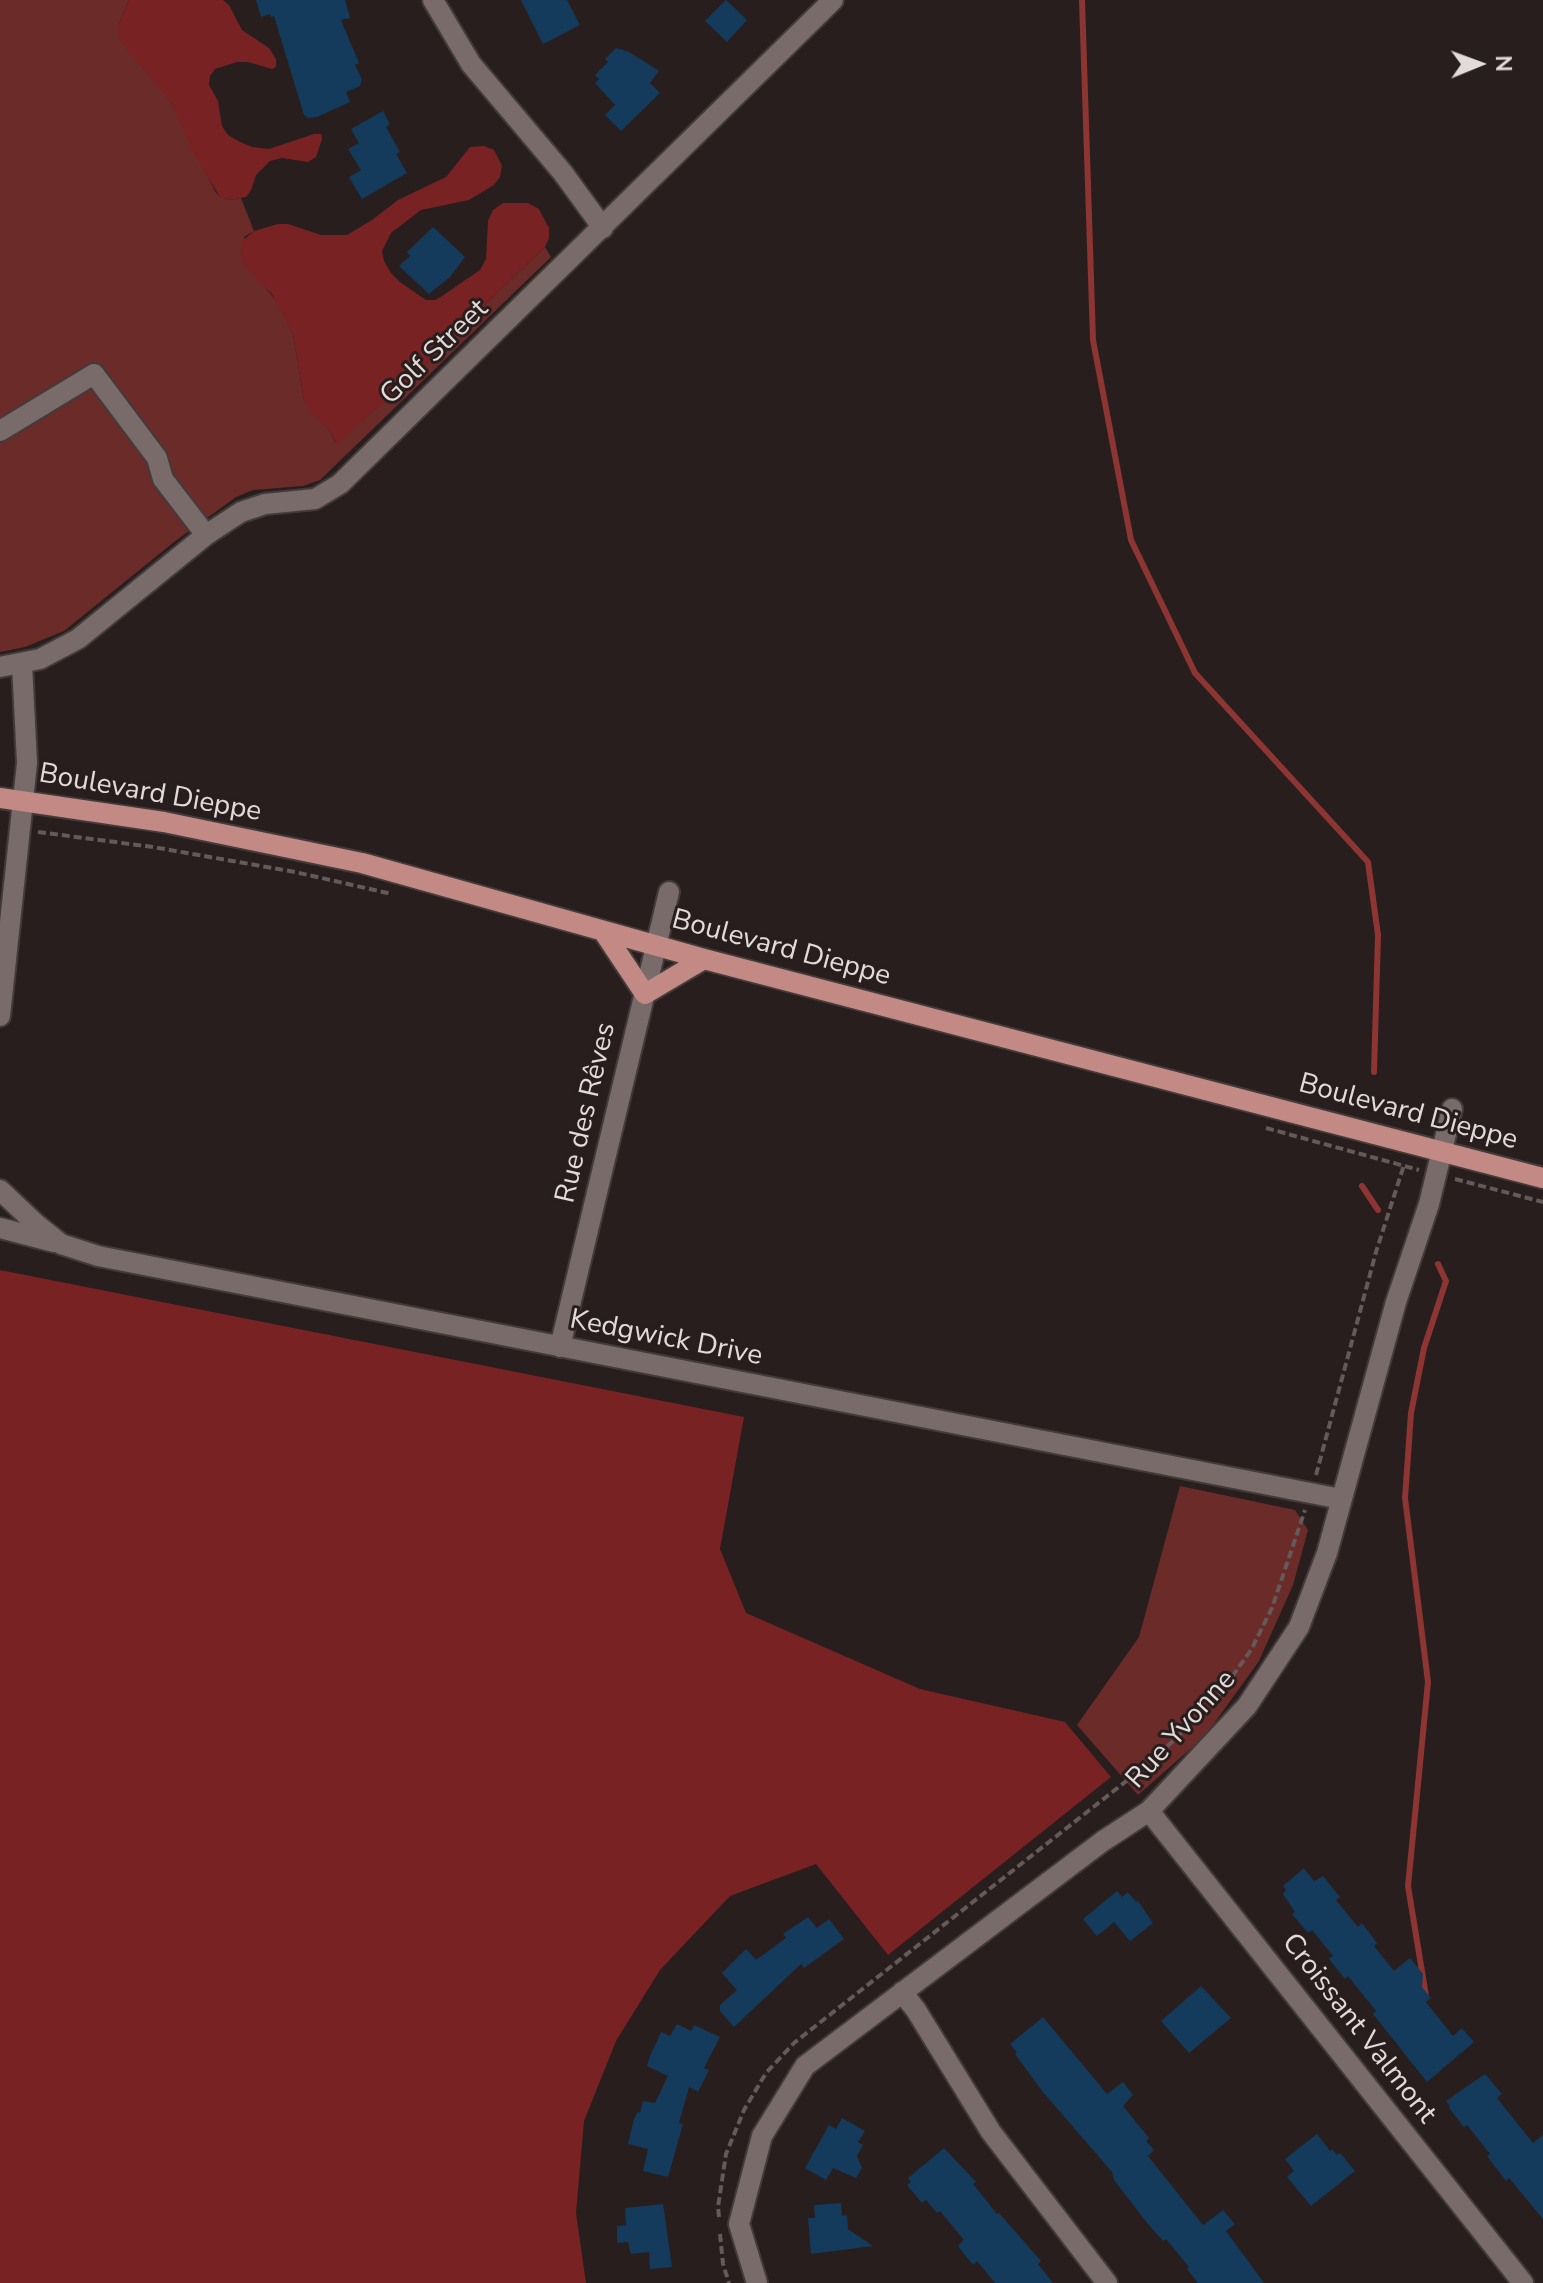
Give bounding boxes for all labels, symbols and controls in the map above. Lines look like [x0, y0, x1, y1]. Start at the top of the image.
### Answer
north arrow [1439, 24, 1519, 104]
text: N [1488, 55, 1518, 72]
street label: Golf Street [374, 293, 496, 413]
street label: Boulevard Dieppe [36, 758, 264, 830]
street label: Boulevard Dieppe [668, 904, 894, 994]
street label: Rue des Rêves [550, 1020, 624, 1206]
street label: Boulevard Dieppe [1295, 1068, 1521, 1158]
street label: Kedgwick Drive [567, 1304, 765, 1374]
street label: Rue Yvonne [1120, 1664, 1244, 1796]
street label: Croissant Valmont [1274, 1927, 1442, 2131]

